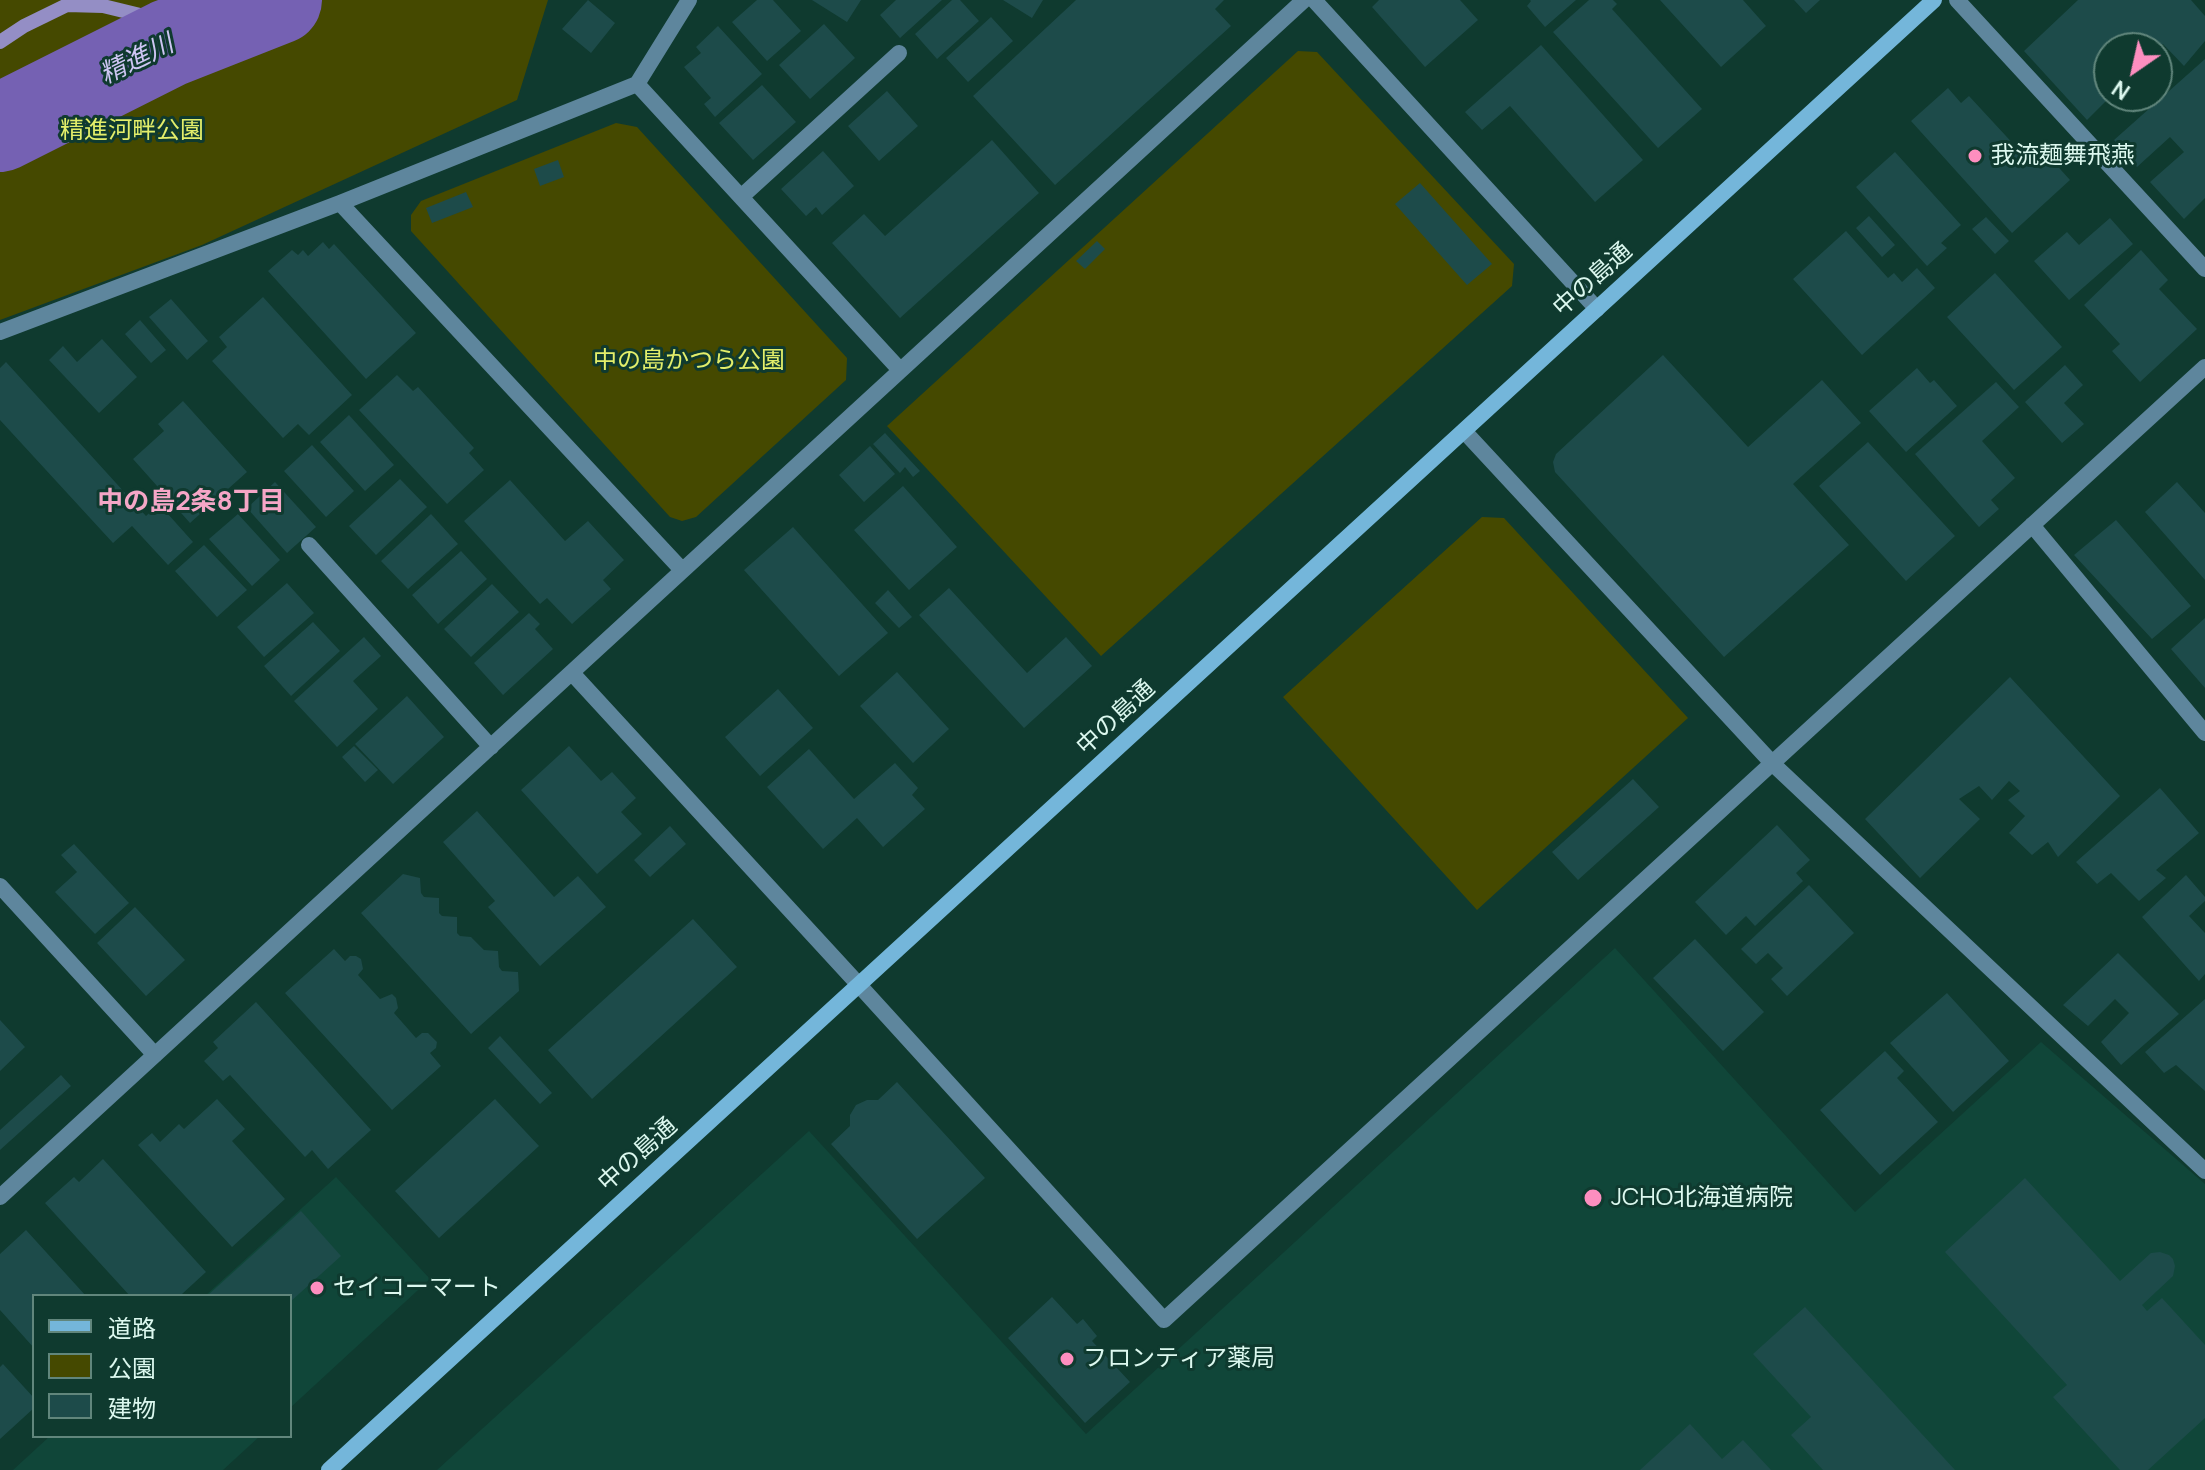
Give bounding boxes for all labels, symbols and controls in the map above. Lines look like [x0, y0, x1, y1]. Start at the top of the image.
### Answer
water label: 精進川 [95, 29, 179, 91]
north arrow [2093, 32, 2173, 112]
text: N [2106, 73, 2136, 107]
park label: 精進河畔公園 [60, 117, 204, 145]
place label: 我流麺舞飛燕 [1991, 142, 2135, 170]
marker: 我流麺舞飛燕 [1966, 147, 1984, 165]
street label: 中の島通 [1548, 237, 1638, 323]
park label: 中の島かつら公園 [593, 347, 785, 375]
district label: 中の島2条8丁目 [97, 487, 285, 519]
street label: 中の島通 [1071, 675, 1161, 761]
street label: 中の島通 [593, 1112, 683, 1198]
place label: JCHO北海道病院 [1611, 1184, 1793, 1212]
marker: JCHO北海道病院 [1582, 1187, 1604, 1209]
place label: セイコーマート [333, 1274, 501, 1302]
marker: セイコーマート [308, 1279, 326, 1297]
legend [32, 1294, 292, 1438]
text: 道路 [108, 1311, 156, 1344]
place label: フロンティア薬局 [1083, 1345, 1275, 1373]
marker: フロンティア薬局 [1058, 1350, 1076, 1368]
text: 公園 [108, 1351, 156, 1384]
text: 建物 [108, 1391, 156, 1424]

